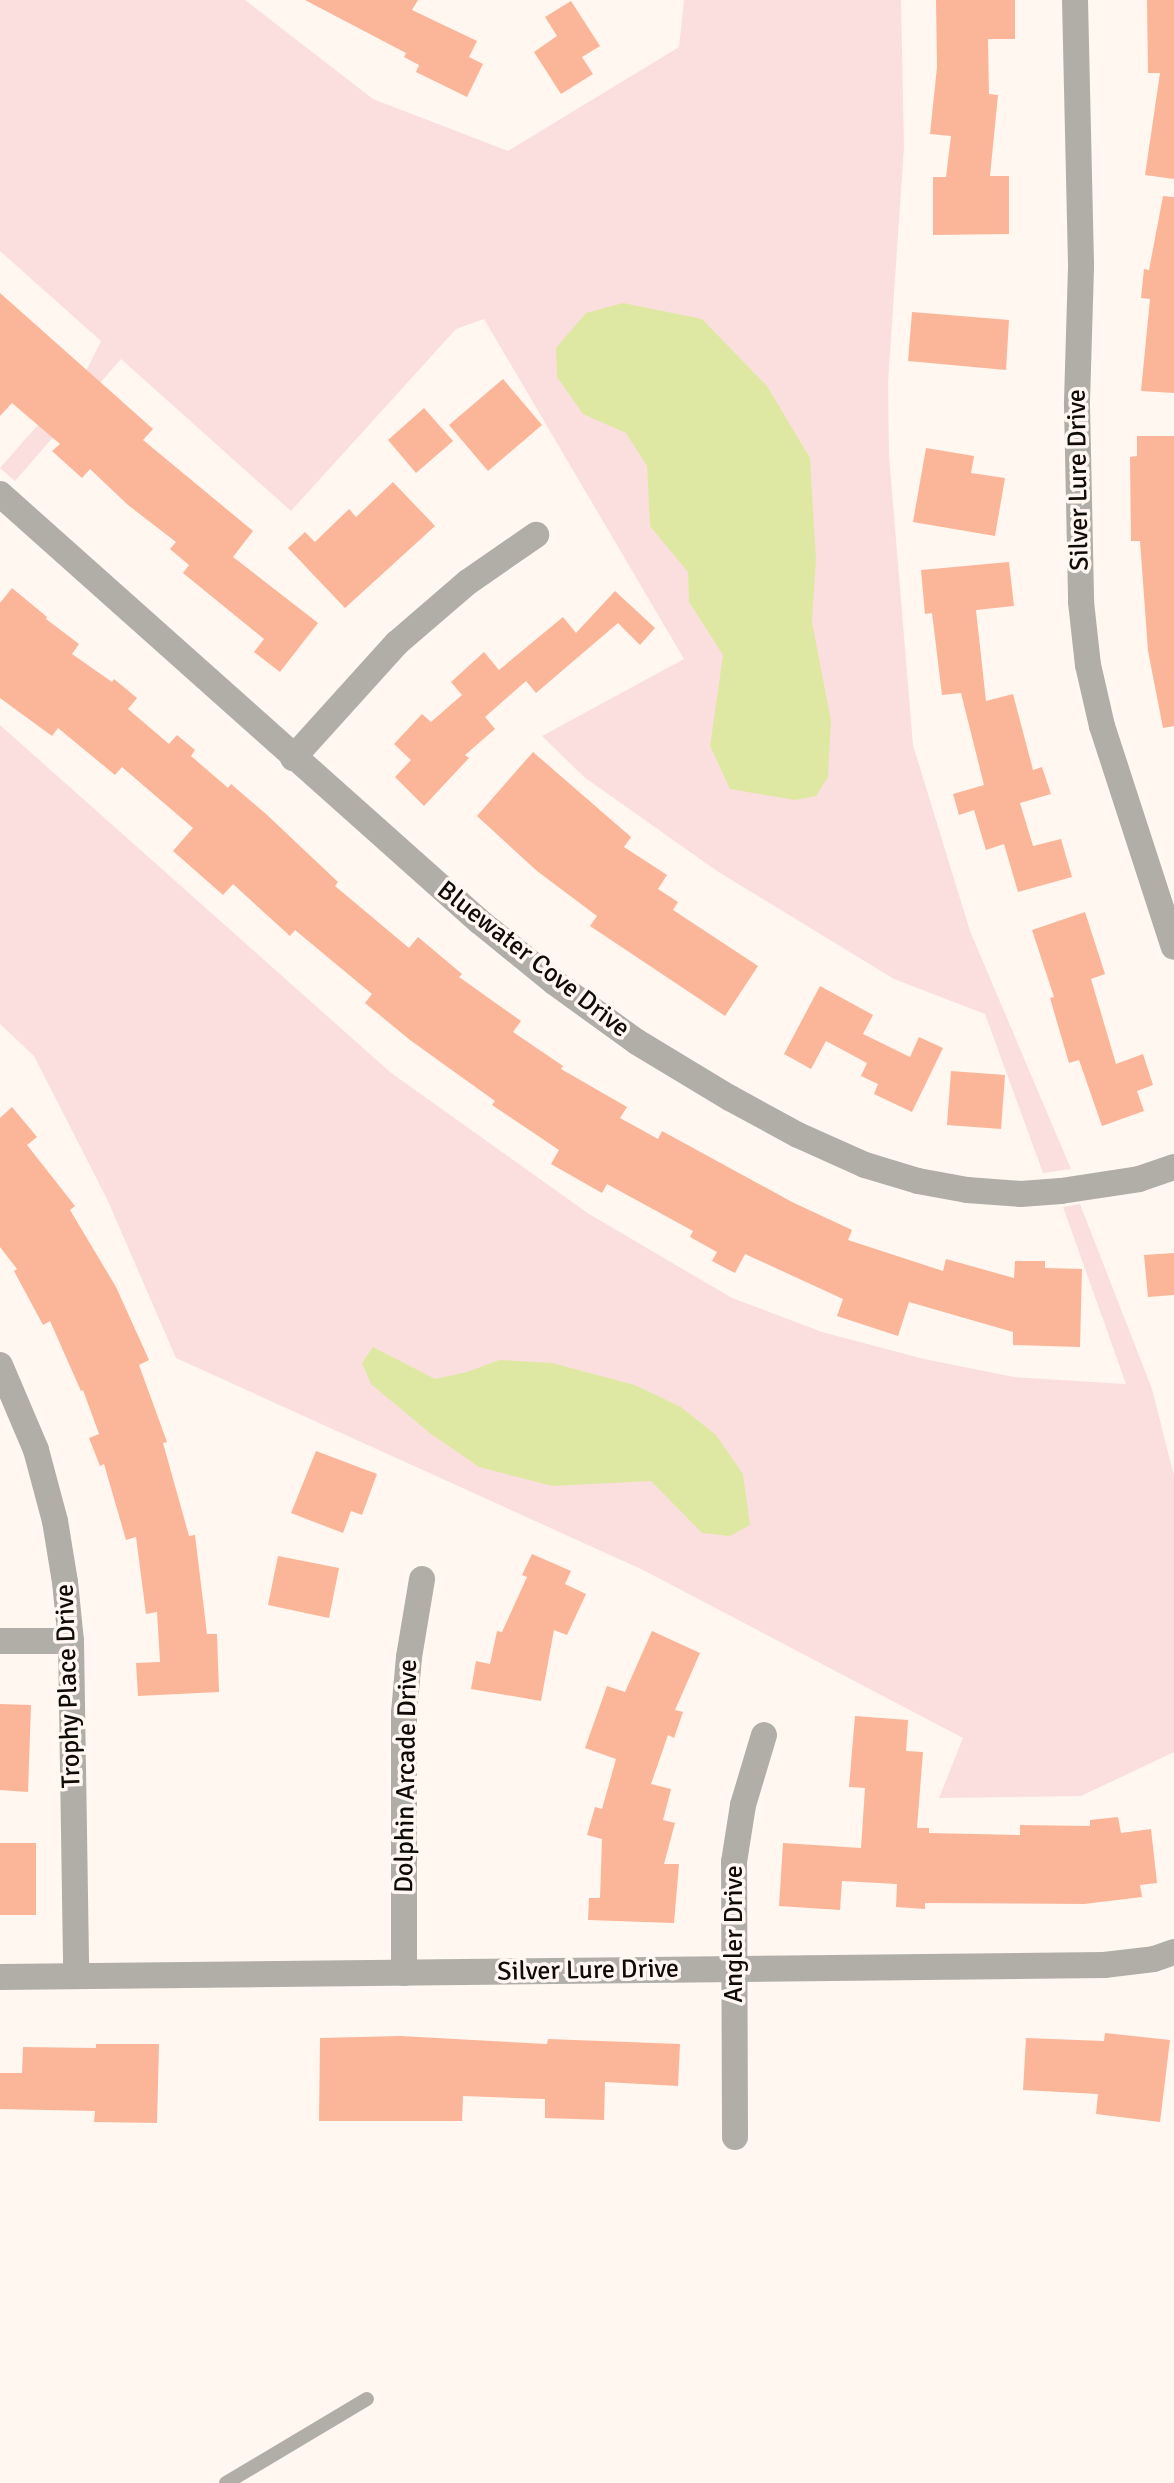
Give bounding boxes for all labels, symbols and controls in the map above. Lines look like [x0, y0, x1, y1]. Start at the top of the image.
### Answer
street label: Silver Lure Drive [1062, 389, 1096, 571]
street label: Bluewater Cove Drive [431, 875, 635, 1045]
street label: Trophy Place Drive [50, 1584, 88, 1788]
street label: Dolphin Arcade Drive [389, 1659, 425, 1893]
street label: Angler Drive [719, 1865, 751, 2003]
street label: Silver Lure Drive [497, 1954, 679, 1988]

